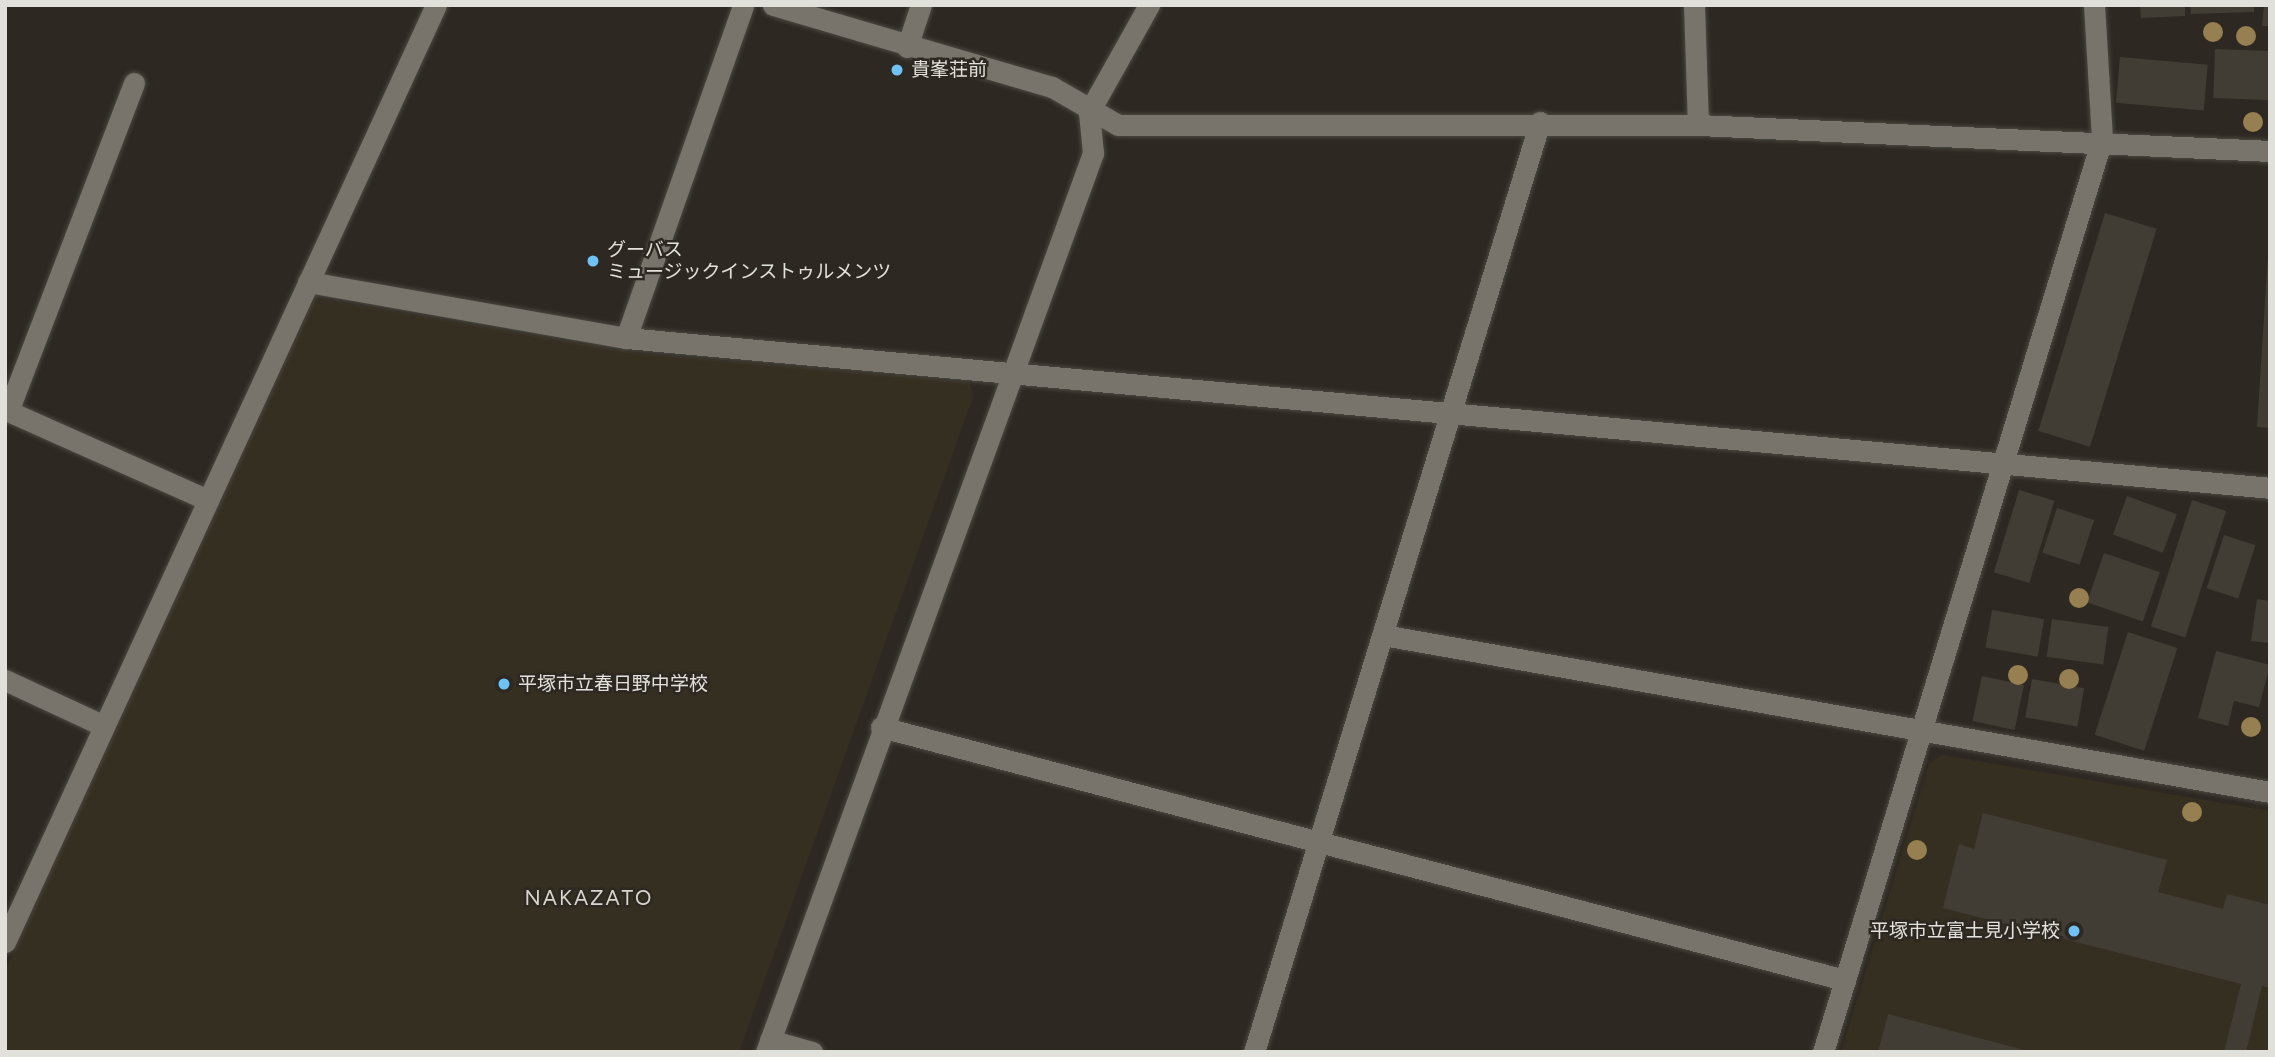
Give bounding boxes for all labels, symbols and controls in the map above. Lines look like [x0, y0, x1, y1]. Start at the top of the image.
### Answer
place label: 貴峯荘前 [911, 59, 987, 81]
marker: 貴峯荘前 [889, 62, 905, 78]
place label: グーバス ミュージックインストゥルメンツ [607, 239, 892, 283]
marker: グーバス ミュージックインストゥルメンツ [585, 253, 601, 269]
place label: 平塚市立春日野中学校 [518, 673, 708, 695]
marker: 平塚市立春日野中学校 [496, 676, 512, 692]
district label: NAKAZATO [526, 885, 652, 911]
place label: 平塚市立富士見小学校 [1870, 920, 2060, 942]
marker: 平塚市立富士見小学校 [2066, 923, 2082, 939]

